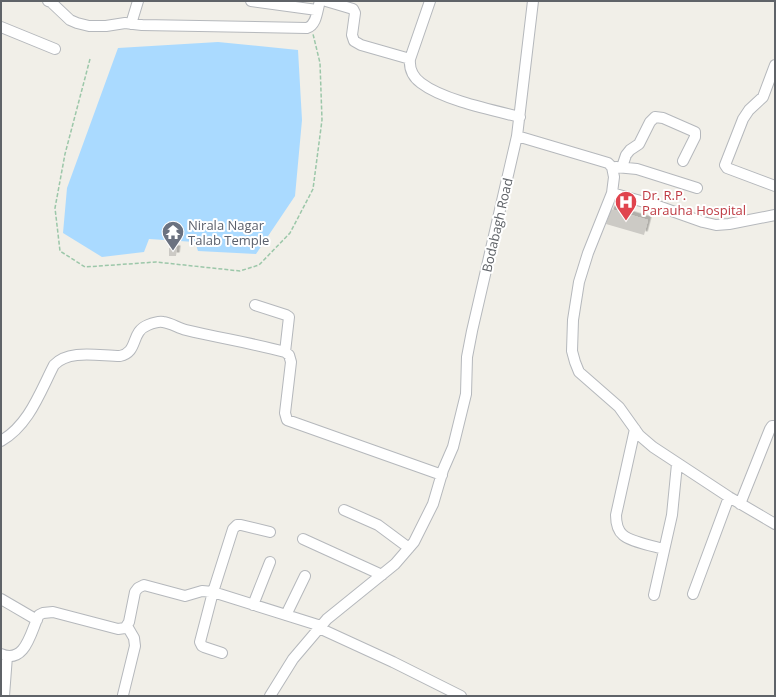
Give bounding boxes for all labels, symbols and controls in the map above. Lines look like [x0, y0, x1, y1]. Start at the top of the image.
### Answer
street label: Bodabagh Road [477, 176, 517, 274]
place label: Dr. R.P. Parauha Hospital [642, 186, 746, 219]
hospital icon: Dr. R.P. Parauha Hospital [613, 189, 639, 222]
place label: Nirala Nagar Talab Temple [188, 216, 269, 249]
temple icon: Nirala Nagar Talab Temple [160, 219, 186, 252]

